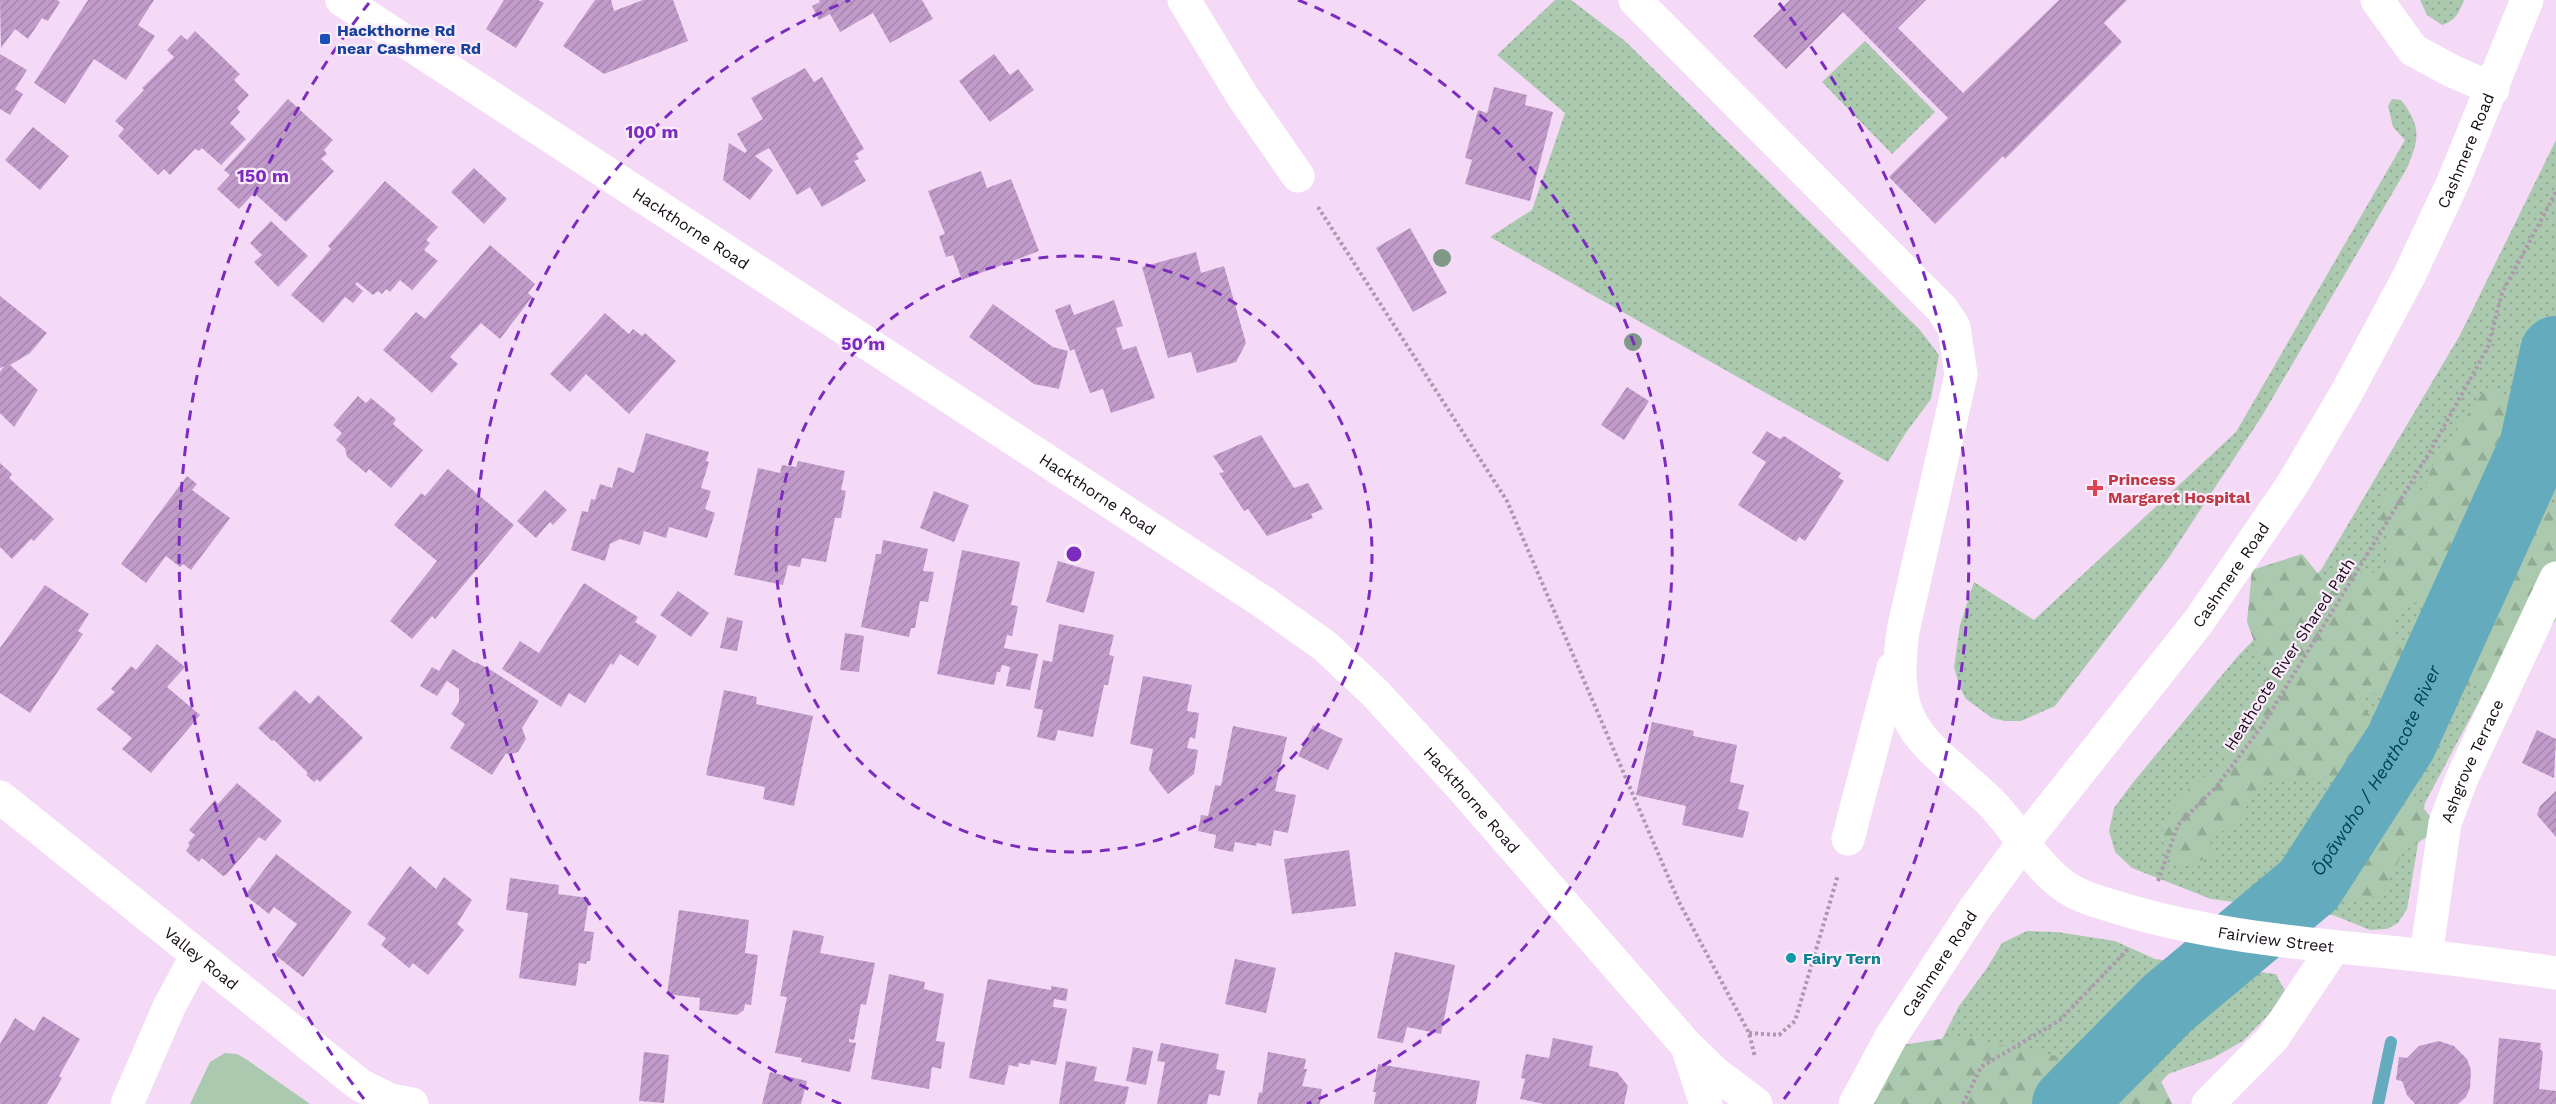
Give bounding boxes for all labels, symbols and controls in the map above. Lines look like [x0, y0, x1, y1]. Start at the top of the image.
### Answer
place label: Hackthorne Rd near Cashmere Rd [337, 21, 481, 58]
marker: Hackthorne Rd near Cashmere Rd [318, 32, 332, 46]
street label: Cashmere Road [2433, 90, 2498, 211]
text: 100 m [625, 121, 679, 142]
text: 150 m [237, 165, 289, 186]
street label: Hackthorne Road [629, 184, 753, 274]
text: 50 m [841, 333, 885, 354]
street label: Hackthorne Road [1036, 450, 1159, 539]
place label: Princess Margaret Hospital [2108, 470, 2251, 507]
marker: Princess Margaret Hospital [2086, 479, 2104, 497]
street label: Cashmere Road [2188, 519, 2274, 632]
centre of rings [1064, 544, 1084, 564]
street label: Heathcote River Shared Path [2220, 555, 2359, 754]
water label: Ōpāwaho / Heathcote River [2307, 661, 2445, 880]
street label: Ashgrove Terrace [2437, 696, 2508, 825]
street label: Hackthorne Road [1419, 743, 1523, 857]
street label: Cashmere Road [1898, 907, 1981, 1020]
street label: Fairview Street [2216, 922, 2335, 957]
street label: Valley Road [160, 923, 242, 994]
place label: Fairy Tern [1803, 949, 1881, 968]
marker: Fairy Tern [1784, 951, 1798, 965]

